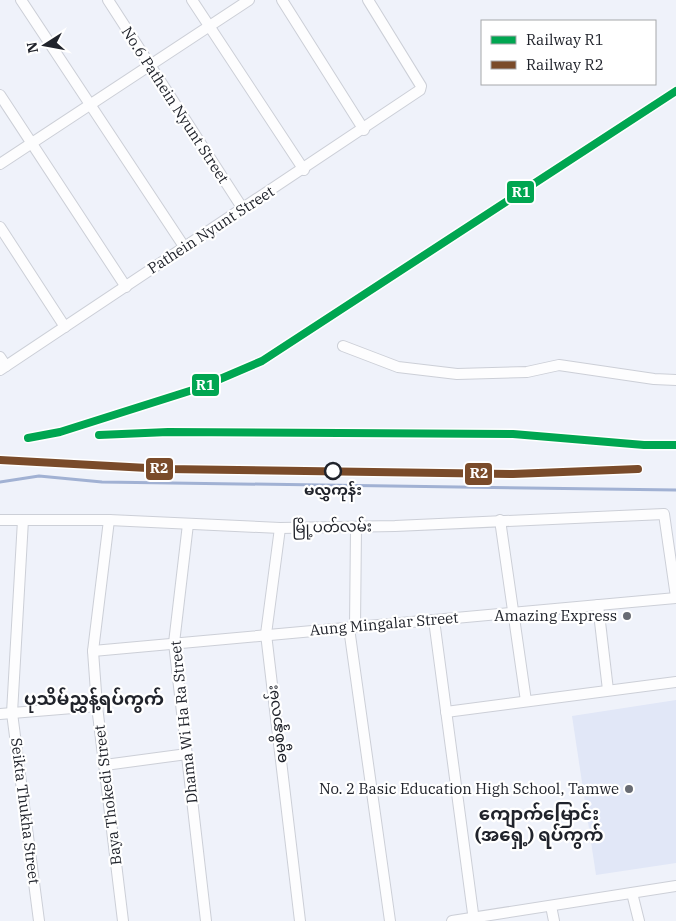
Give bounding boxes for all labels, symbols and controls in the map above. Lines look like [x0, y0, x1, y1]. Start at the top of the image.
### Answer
north arrow [20, 20, 70, 70]
legend [481, 20, 656, 85]
street label: No.6 Pathein Nyunt Street [118, 23, 233, 187]
text: Railway R1 [526, 30, 604, 49]
text: N [22, 40, 42, 55]
text: Railway R2 [526, 55, 604, 74]
line badge: R1 [506, 180, 535, 204]
street label: Pathein Nyunt Street [144, 182, 278, 278]
text: R1 [512, 183, 530, 201]
line badge: R1 [191, 373, 220, 397]
text: R1 [196, 376, 214, 394]
line badge: R2 [145, 457, 174, 481]
text: R2 [150, 459, 168, 477]
marker: မလွှကုန်း [324, 462, 342, 480]
line badge: R2 [464, 462, 493, 486]
text: R2 [470, 464, 488, 482]
place label: မလွှကုန်း [304, 480, 362, 502]
street label: မြို့ပတ်လမ်း [292, 516, 372, 540]
place label: Amazing Express [494, 606, 617, 625]
street label: Aung Mingalar Street [309, 608, 459, 639]
marker: Amazing Express [621, 610, 633, 622]
street label: Dhama Wi Ha Ra Street [165, 640, 202, 805]
street label: ဓမ္မစိန္ဒာလမ်း [262, 683, 294, 764]
district label: ပုသိမ်ညွှန့်ရပ်ကွက် [24, 687, 164, 713]
street label: Baya Thokedi Street [89, 724, 126, 866]
street label: Seikta Thukha Street [7, 737, 44, 885]
place label: No. 2 Basic Education High School, Tamwe [319, 779, 619, 798]
marker: No. 2 Basic Education High School, Tamwe [623, 783, 635, 795]
district label: ကျောက်မြောင်း (အရှေ့) ရပ်ကွက် [475, 802, 603, 849]

